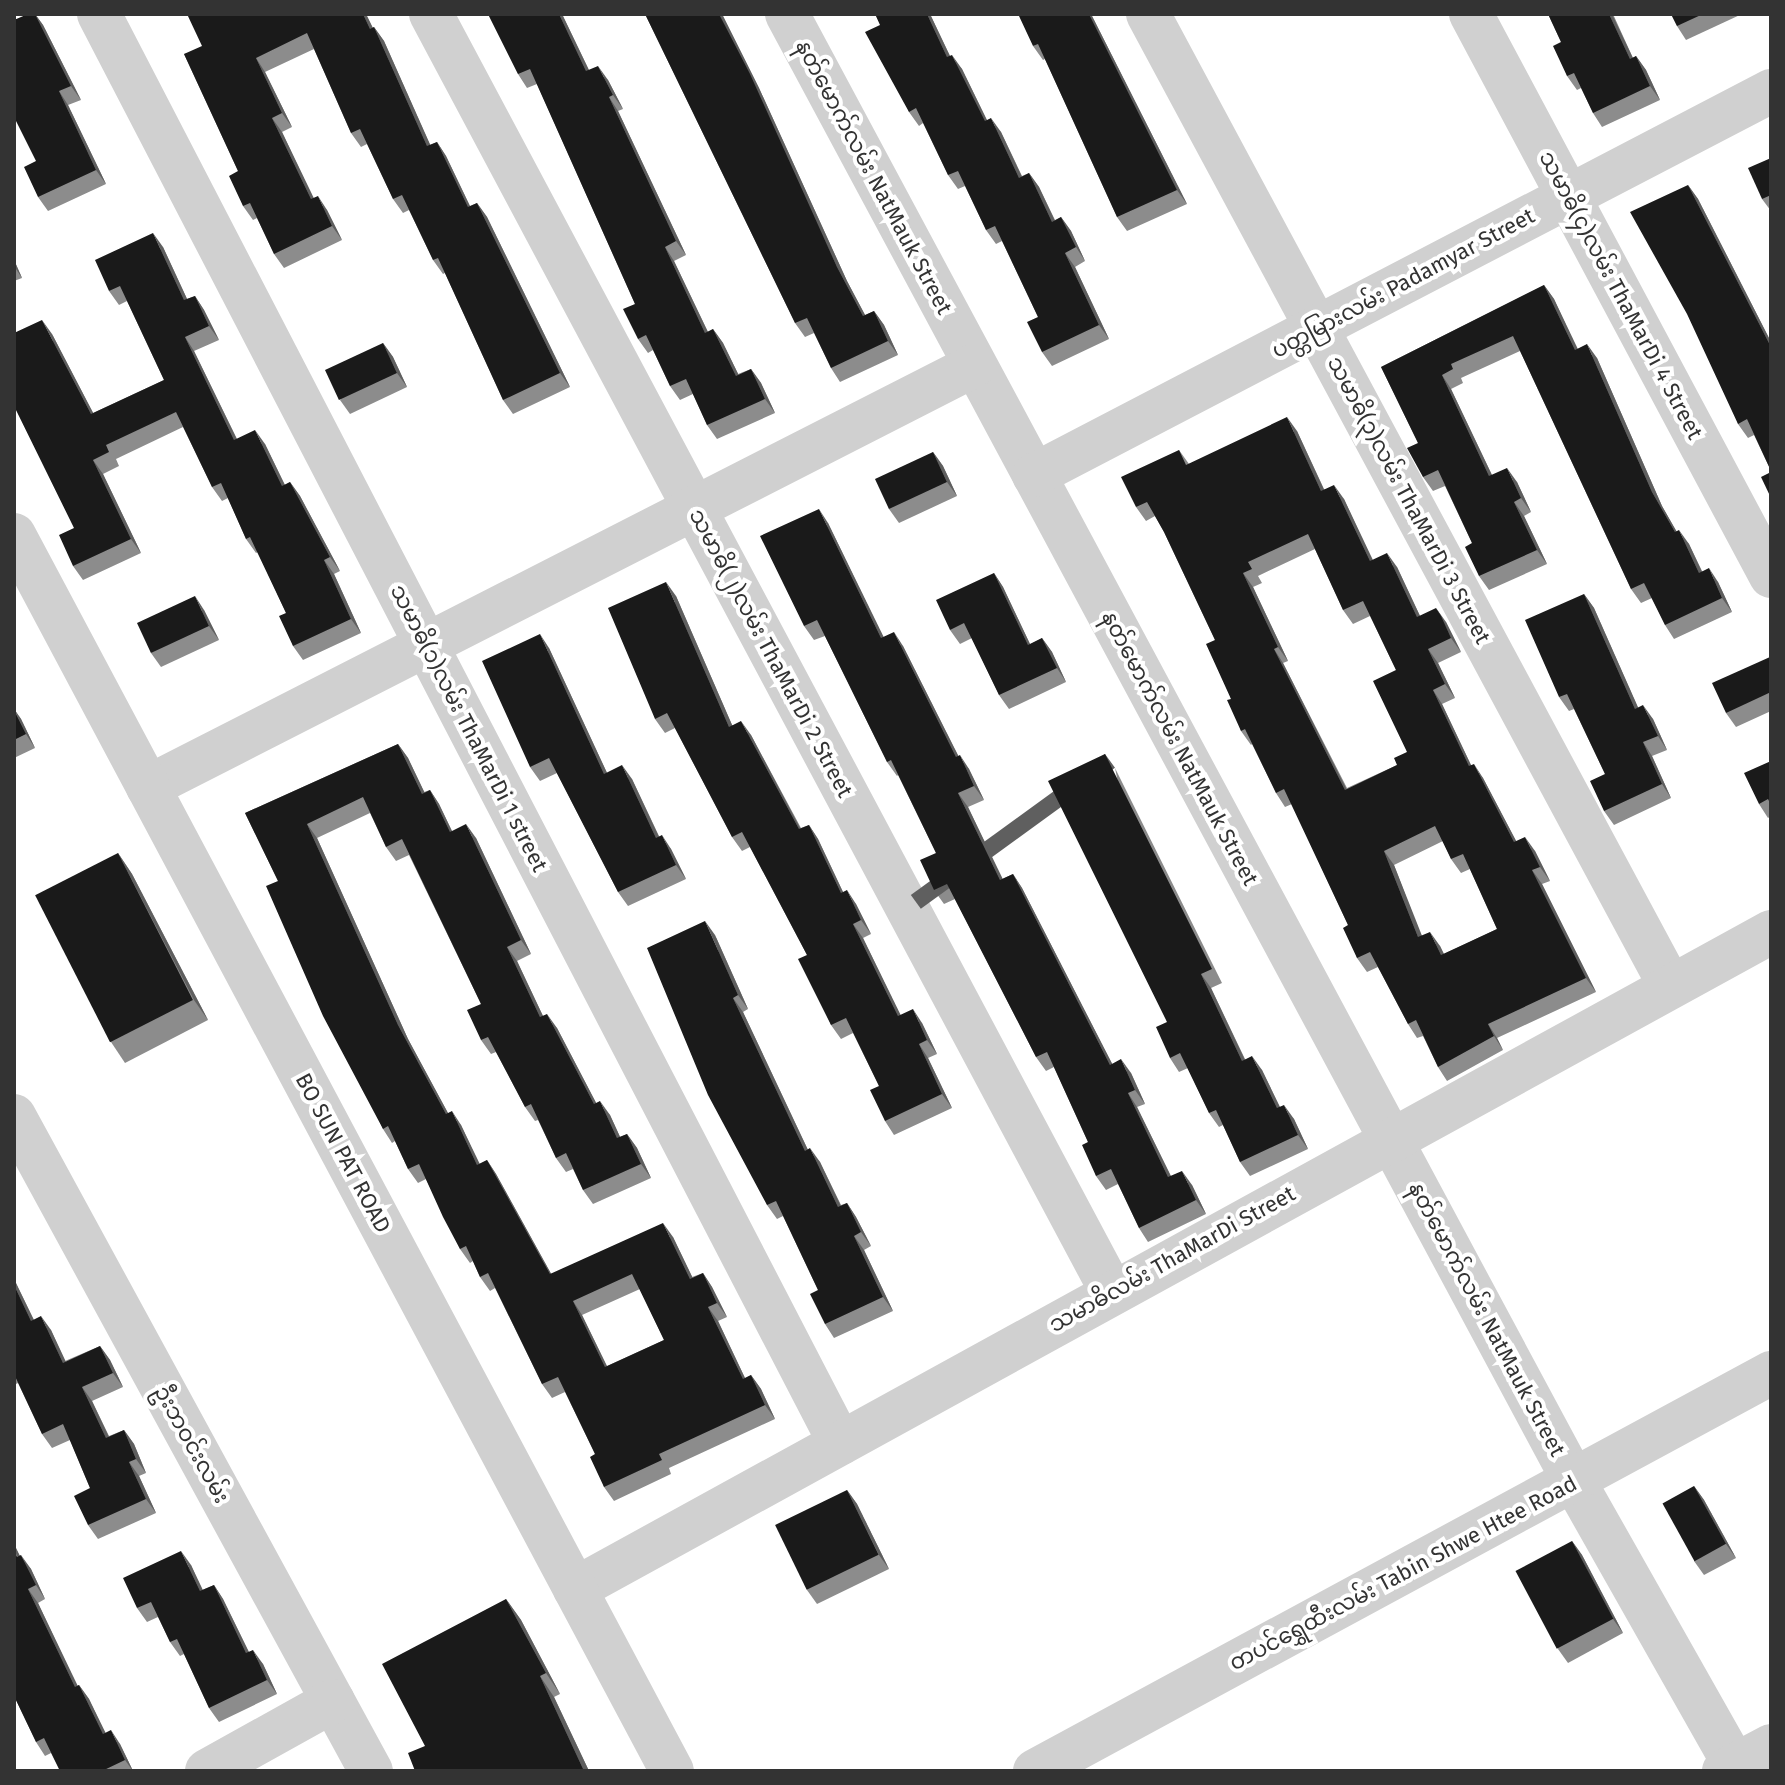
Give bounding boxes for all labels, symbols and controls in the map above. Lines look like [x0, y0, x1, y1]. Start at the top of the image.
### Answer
street label: နတ်မောက်လမ်း NatMauk Street [790, 35, 958, 319]
street label: သမာဓိ(၄)လမ်း ThaMarDi 4 Street [1534, 146, 1708, 444]
street label: ပတ္တမြားလမ်း Padamyar Street [1267, 202, 1539, 364]
street label: သမာဓိ(၃)လမ်း ThaMarDi 3 Street [1322, 352, 1496, 648]
street label: သမာဓိ(၂)လမ်း ThaMarDi 2 Street [683, 504, 859, 802]
street label: သမာဓိ(၁)လမ်း ThaMarDi 1 street [385, 580, 553, 876]
street label: နတ်မောက်လမ်း NatMauk Street [1096, 606, 1264, 890]
street label: BO SUN PAT ROAD [290, 1069, 396, 1237]
street label: နတ်မောက်လမ်း NatMauk Street [1403, 1177, 1571, 1461]
street label: သမာဓိလမ်း ThaMarDi Street [1044, 1180, 1300, 1338]
street label: ဦးဘဝင်းလမ်း [149, 1380, 235, 1508]
street label: တပင်ရွှေထီးလမ်း Tabin Shwe Htee Road [1225, 1470, 1581, 1676]

